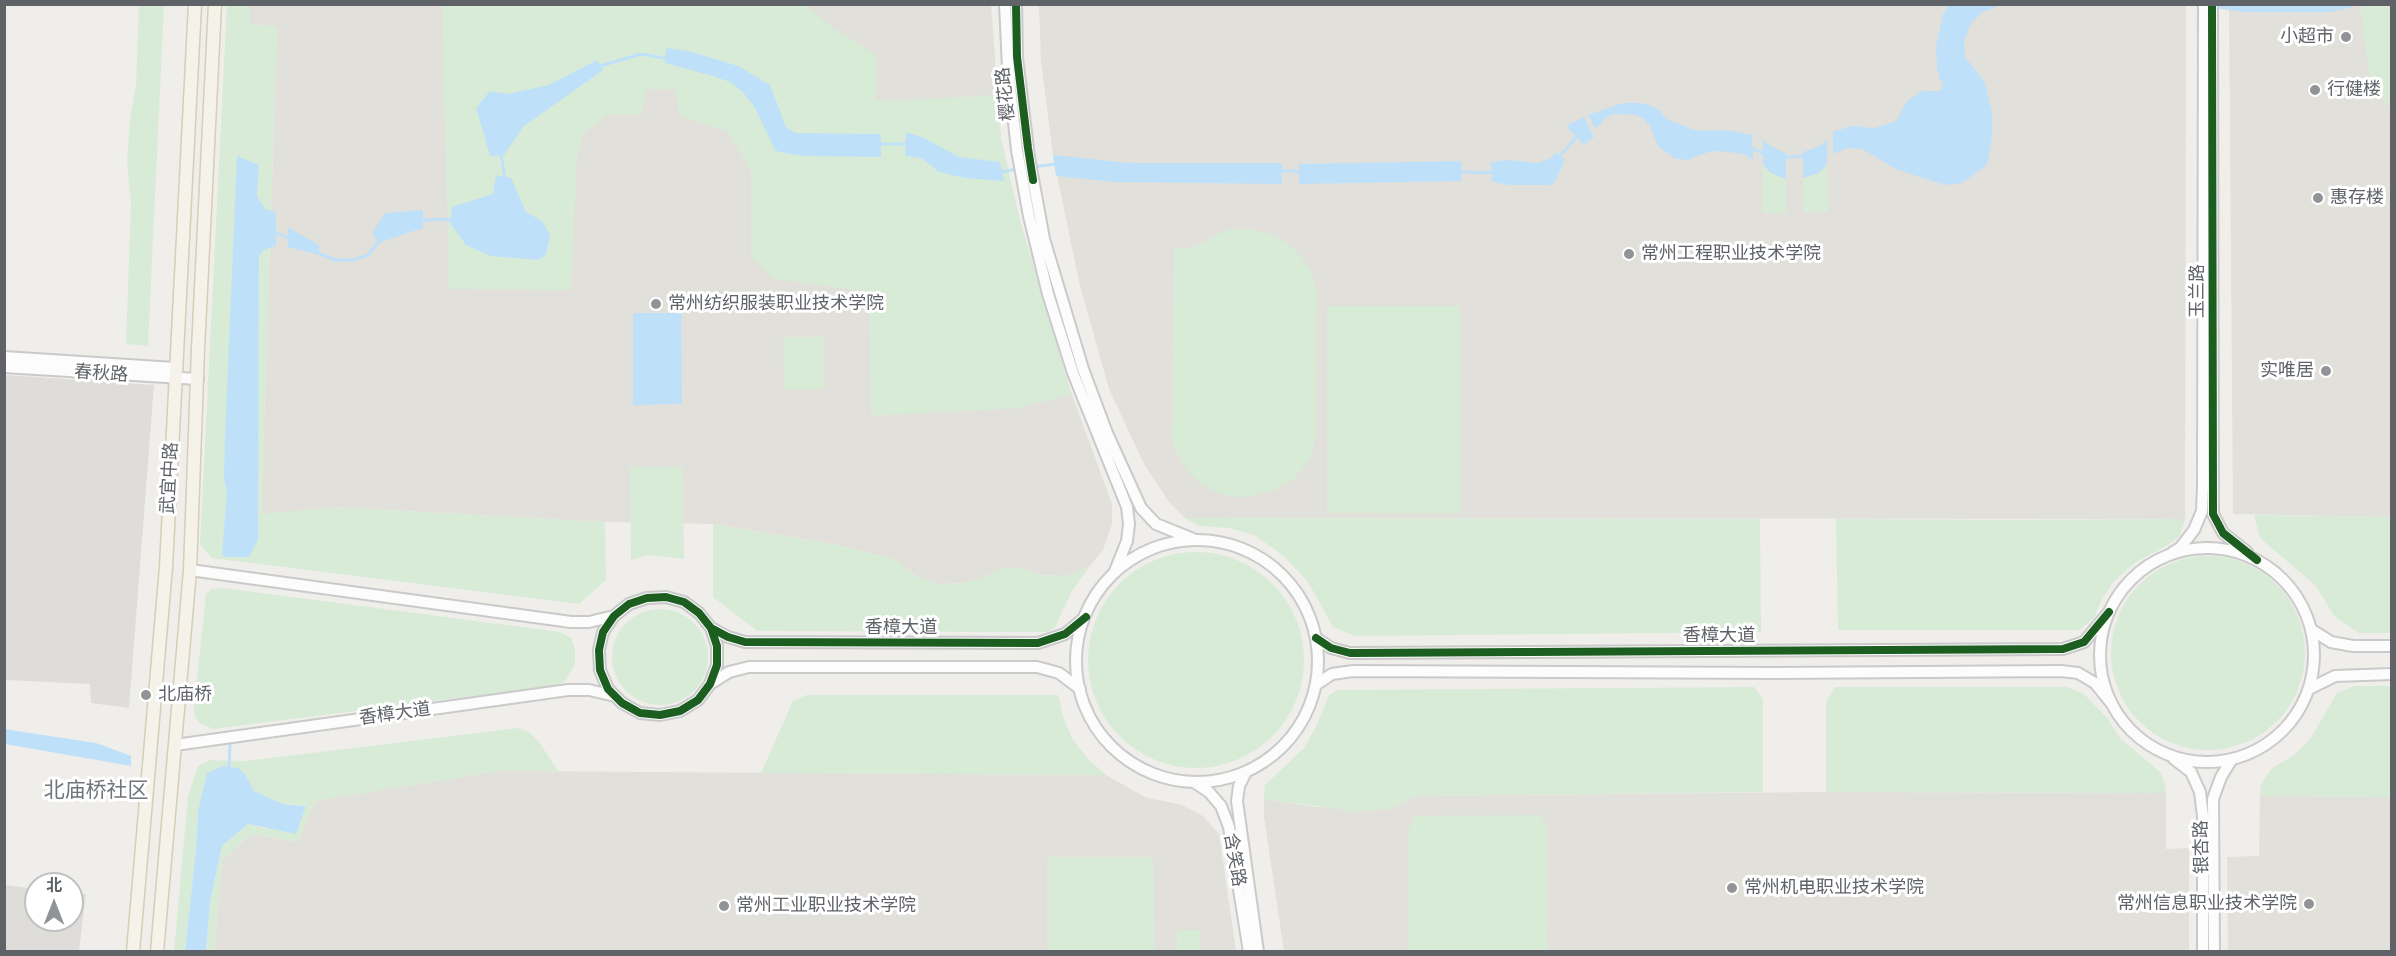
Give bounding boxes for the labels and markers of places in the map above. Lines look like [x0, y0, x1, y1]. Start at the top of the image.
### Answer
place label: 小超市 [2280, 26, 2334, 48]
marker: 小超市 [2339, 30, 2353, 44]
place label: 行健楼 [2327, 79, 2381, 101]
marker: 行健楼 [2308, 83, 2322, 97]
place label: 惠存楼 [2330, 187, 2384, 209]
marker: 惠存楼 [2311, 191, 2325, 205]
place label: 常州工程职业技术学院 [1641, 243, 1821, 265]
marker: 常州工程职业技术学院 [1622, 247, 1636, 261]
place label: 常州纺织服装职业技术学院 [668, 293, 884, 315]
marker: 常州纺织服装职业技术学院 [649, 297, 663, 311]
place label: 实唯居 [2260, 360, 2314, 382]
marker: 实唯居 [2319, 364, 2333, 378]
place label: 北庙桥 [158, 684, 212, 706]
marker: 北庙桥 [139, 688, 153, 702]
place label: 常州机电职业技术学院 [1744, 877, 1924, 899]
marker: 常州机电职业技术学院 [1725, 881, 1739, 895]
place label: 常州信息职业技术学院 [2117, 893, 2297, 915]
place label: 常州工业职业技术学院 [736, 895, 916, 917]
marker: 常州信息职业技术学院 [2302, 897, 2316, 911]
marker: 常州工业职业技术学院 [717, 899, 731, 913]

